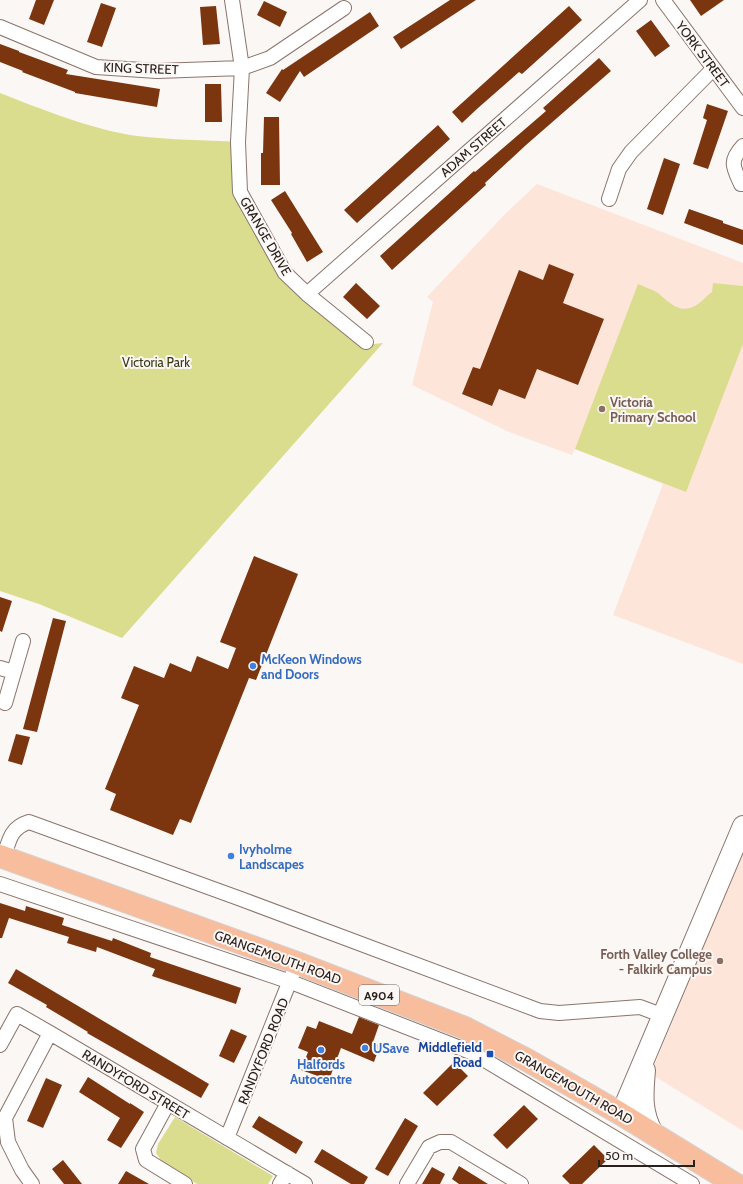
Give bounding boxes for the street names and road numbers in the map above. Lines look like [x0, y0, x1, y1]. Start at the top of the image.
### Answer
street label: YORK STREET [672, 17, 733, 90]
street label: KING STREET [103, 59, 179, 77]
street label: ADAM STREET [437, 114, 509, 180]
street label: GRANGE DRIVE [237, 194, 295, 278]
street label: GRANGEMOUTH ROAD [212, 927, 344, 987]
road number: A904 [359, 985, 399, 1005]
street label: RANDYFORD ROAD [234, 995, 292, 1107]
street label: RANDYFORD STREET [80, 1046, 192, 1122]
street label: GRANGEMOUTH ROAD [512, 1047, 636, 1127]

